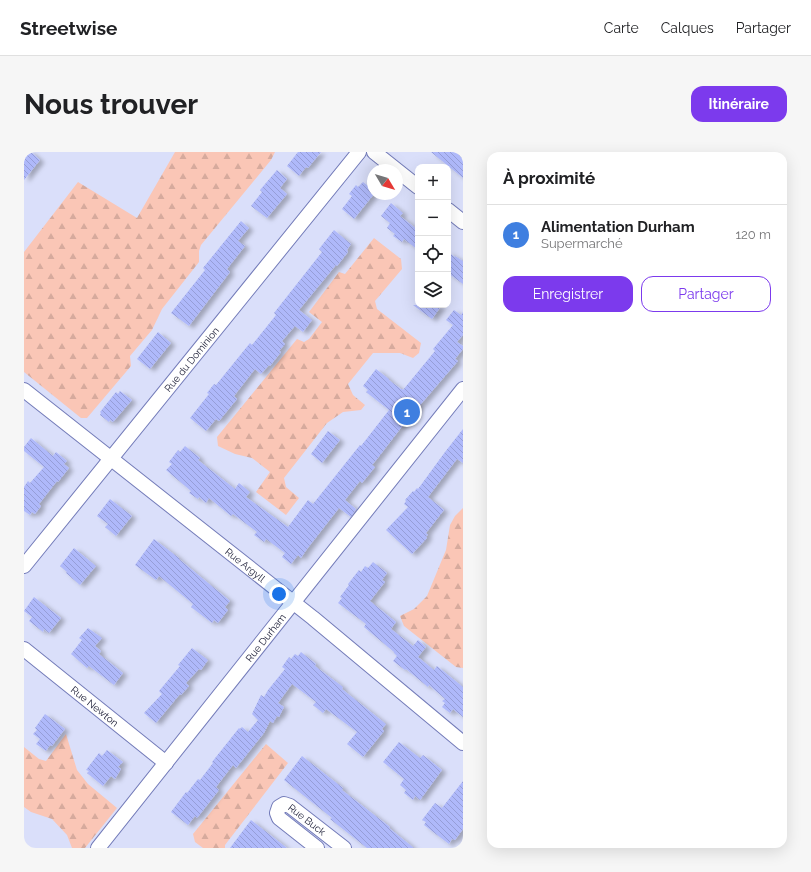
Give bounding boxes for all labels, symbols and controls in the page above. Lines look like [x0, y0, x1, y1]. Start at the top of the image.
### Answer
text: Streetwise [20, 17, 117, 39]
text: Carte [604, 20, 639, 36]
text: Calques [661, 20, 714, 36]
text: Partager [736, 20, 791, 36]
button: Itinéraire [691, 86, 787, 122]
text: Nous trouver [24, 88, 198, 121]
north arrow [367, 164, 403, 200]
map controls [415, 164, 451, 308]
button: + [415, 164, 451, 200]
text: À proximité [503, 168, 595, 188]
button: − [415, 200, 451, 236]
text: Alimentation Durham [541, 218, 695, 236]
text: 1 [513, 227, 519, 242]
text: 120 m [735, 227, 771, 242]
button: locate [415, 236, 451, 272]
text: Supermarché [541, 236, 623, 251]
button: layers [415, 272, 451, 308]
button: Enregistrer [503, 276, 633, 312]
button: Partager [641, 276, 771, 312]
street label: Rue du Dominion [162, 325, 221, 394]
pin: 1 [394, 397, 420, 427]
street label: Rue Argyll [223, 546, 268, 584]
your location [269, 584, 289, 604]
street label: Rue Durham [243, 611, 288, 664]
street label: Rue Newton [69, 684, 121, 728]
street label: Rue Buck [286, 801, 329, 838]

